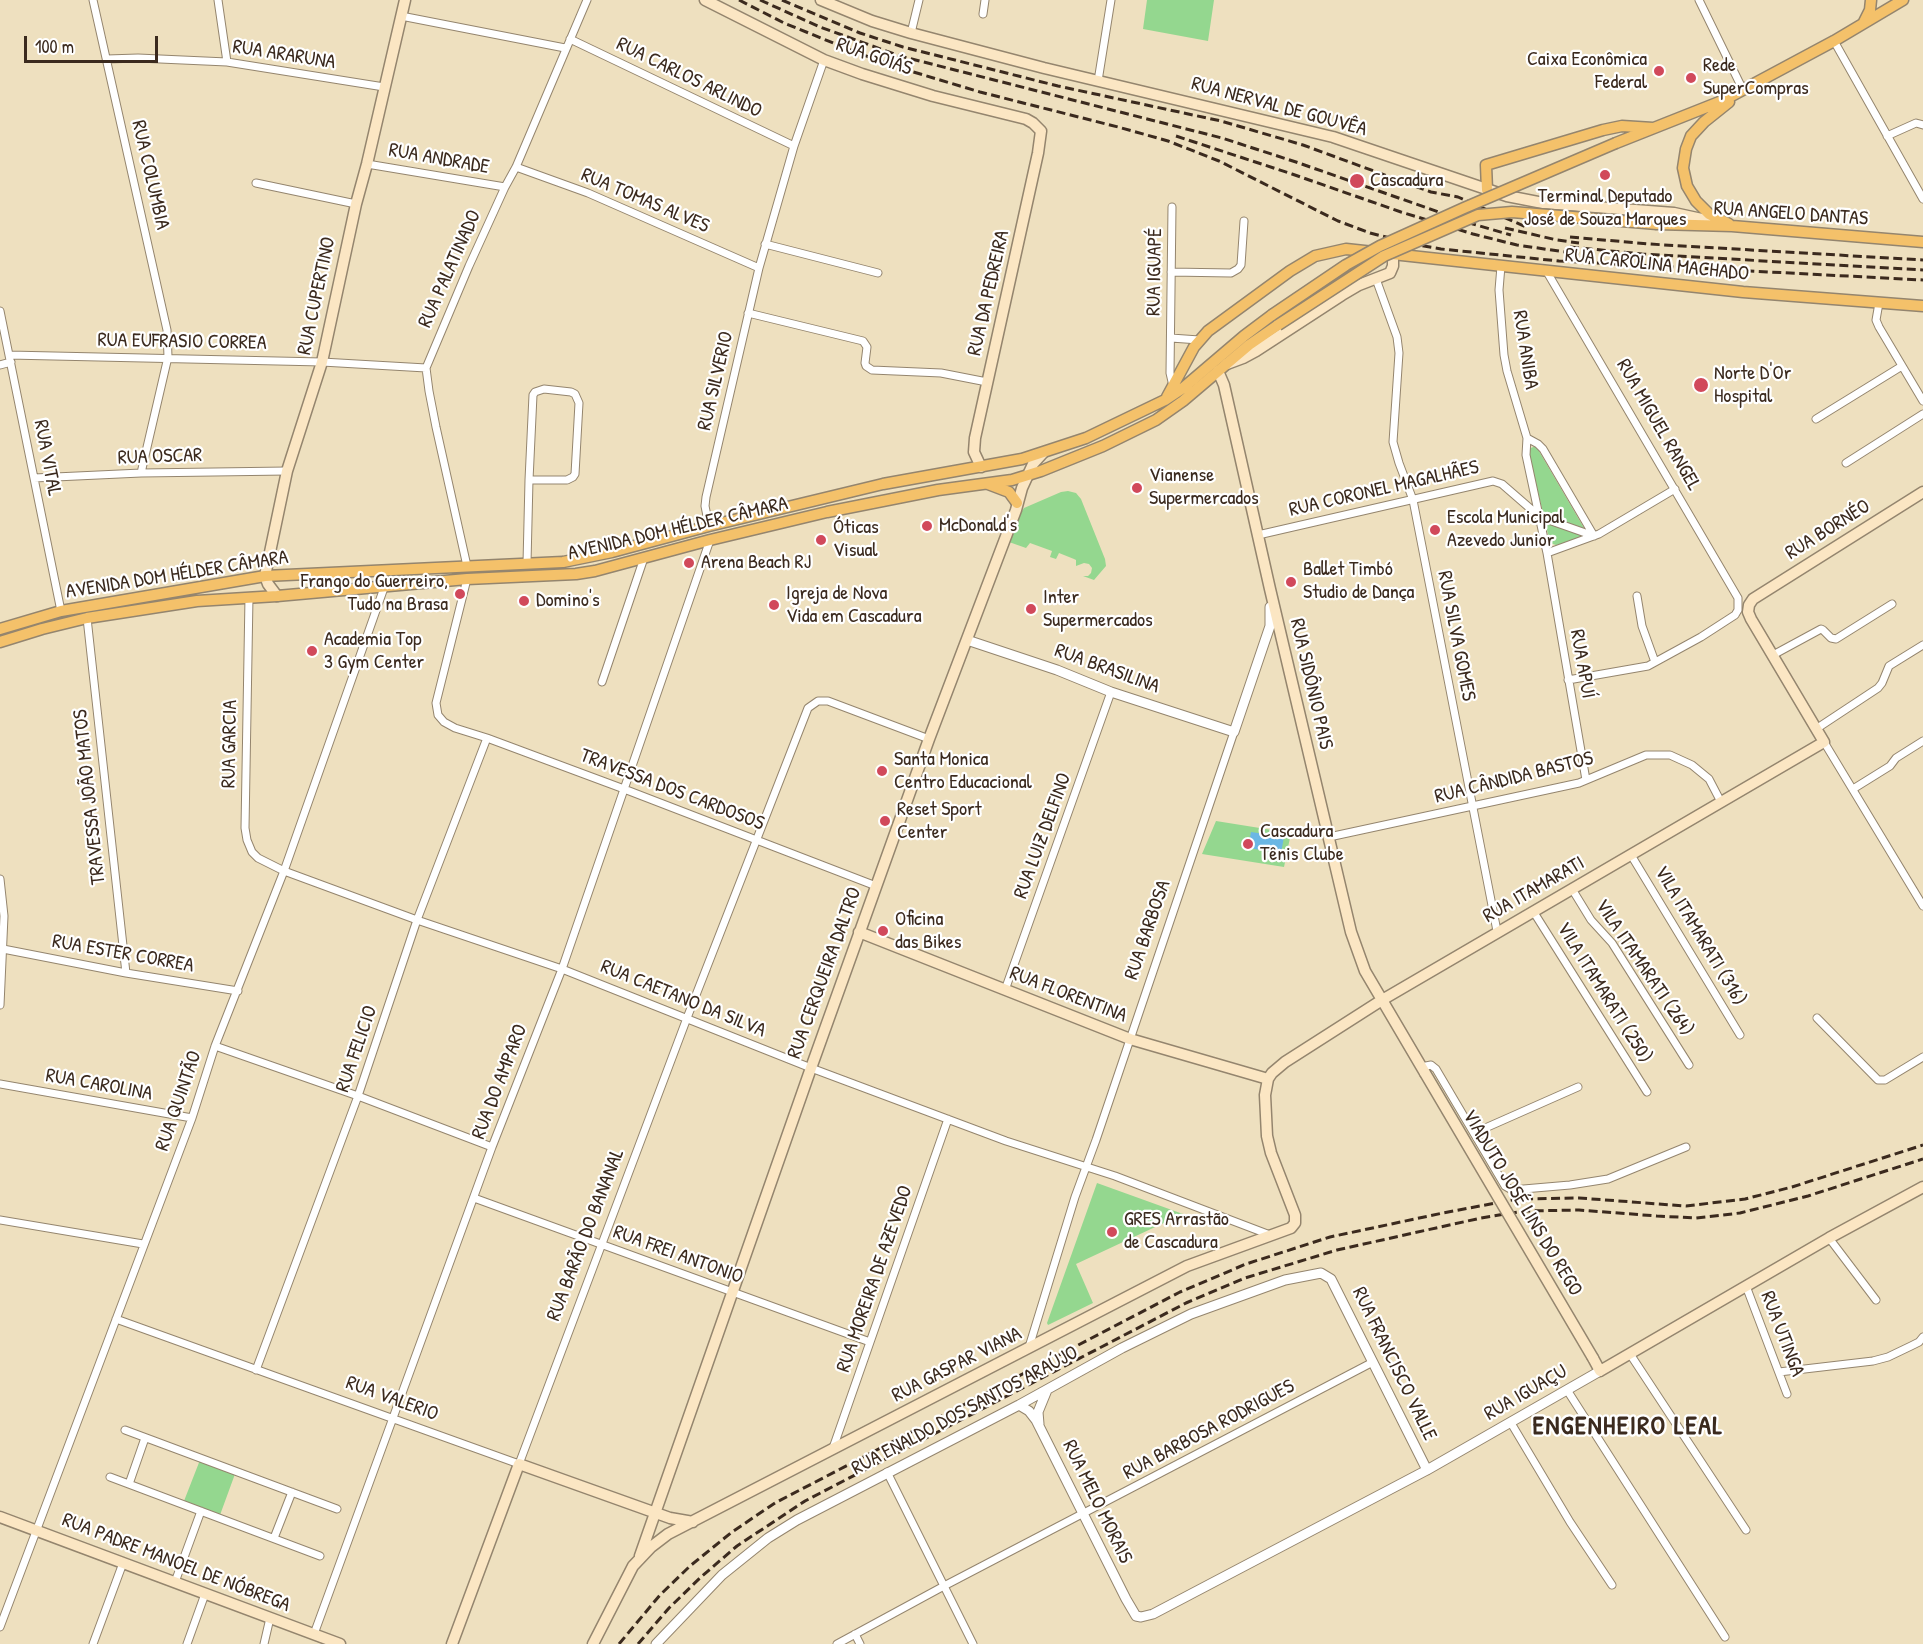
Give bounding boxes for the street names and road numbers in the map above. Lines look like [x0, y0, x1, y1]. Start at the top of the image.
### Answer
street label: RUA CARLOS ARLINDO [612, 32, 766, 124]
street label: RUA GOIÁS [833, 33, 915, 81]
street label: RUA ARARUNA [231, 35, 337, 75]
street label: RUA NERVAL DE GOUVÊA [1189, 72, 1369, 142]
street label: RUA COLUMBIA [126, 118, 174, 232]
street label: RUA ANDRADE [387, 138, 491, 180]
street label: RUA TOMAS ALVES [577, 163, 713, 239]
street label: RUA ANGELO DANTAS [1713, 197, 1869, 231]
street label: RUA PALATINADO [413, 207, 487, 331]
street label: RUA DA PEDREIRA [963, 228, 1015, 358]
street label: RUA IGUAPÉ [1142, 228, 1168, 316]
street label: RUA CUPERTINO [293, 235, 341, 357]
street label: RUA CAROLINA MACHADO [1564, 243, 1750, 287]
street label: RUA ANIBA [1507, 309, 1543, 391]
street label: RUA EUFRASIO CORREA [97, 329, 267, 355]
street label: RUA SILVERIO [693, 329, 739, 433]
street label: RUA MIGUEL RANGEL [1611, 355, 1705, 495]
street label: RUA VITAL [28, 418, 66, 498]
street label: RUA OSCAR [117, 444, 203, 470]
street label: RUA CORONEL MAGALHÃES [1287, 456, 1481, 522]
street label: AVENIDA DOM HÉLDER CÂMARA [566, 492, 790, 566]
street label: RUA BORNÉO [1781, 495, 1875, 565]
street label: AVENIDA DOM HÉLDER CÂMARA [64, 546, 290, 604]
street label: RUA SILVA GOMES [1432, 569, 1480, 703]
street label: RUA SIDÔNIO PAIS [1284, 616, 1338, 752]
street label: RUA APUÍ [1564, 628, 1600, 700]
street label: RUA BRASILINA [1051, 639, 1163, 699]
street label: RUA GARCIA [217, 700, 243, 788]
street label: TRAVESSA JOÃO MATOS [69, 708, 111, 886]
street label: TRAVESSA DOS CARDOSOS [577, 744, 767, 836]
street label: RUA CÂNDIDA BASTOS [1432, 747, 1596, 809]
street label: RUA LUIZ DELFINO [1009, 770, 1077, 902]
street label: RUA ITAMARATI [1479, 851, 1589, 929]
street label: VILA ITAMARATI (316) [1649, 862, 1751, 1010]
street label: RUA BARBOSA [1120, 877, 1176, 983]
street label: RUA CERQUEIRA DALTRO [783, 884, 867, 1062]
street label: VILA ITAMARATI (264) [1589, 895, 1699, 1041]
street label: VILA ITAMARATI (250) [1551, 918, 1657, 1068]
street label: RUA ESTER CORREA [50, 930, 196, 978]
street label: RUA CAETANO DA SILVA [597, 955, 769, 1043]
street label: RUA FLORENTINA [1006, 962, 1130, 1028]
street label: RUA FELICIO [331, 1003, 383, 1095]
street label: RUA DO AMPARO [467, 1021, 533, 1143]
street label: RUA QUINTÃO [151, 1048, 207, 1154]
street label: RUA CAROLINA [44, 1064, 154, 1106]
street label: VIADUTO JOSÉ LINS DO REGO [1457, 1106, 1587, 1300]
street label: RUA BARÃO DO BANANAL [542, 1146, 630, 1324]
street label: RUA MOREIRA DE AZEVEDO [832, 1182, 918, 1376]
street label: RUA FREI ANTONIO [610, 1220, 746, 1290]
street label: RUA FRANCISCO VALLE [1346, 1283, 1442, 1445]
street label: RUA UTINGA [1755, 1288, 1809, 1380]
street label: RUA GASPAR VIANA [888, 1322, 1026, 1408]
street label: RUA ENALDO DOS SANTOS ARAÚJO [848, 1341, 1082, 1481]
street label: RUA IGUAÇU [1480, 1360, 1572, 1426]
street label: RUA VALERIO [342, 1371, 442, 1427]
street label: RUA BARBOSA RODRIGUES [1119, 1375, 1299, 1485]
street label: RUA MELO MORAIS [1057, 1436, 1137, 1568]
street label: RUA PADRE MANOEL DE NÓBREGA [59, 1508, 293, 1618]

